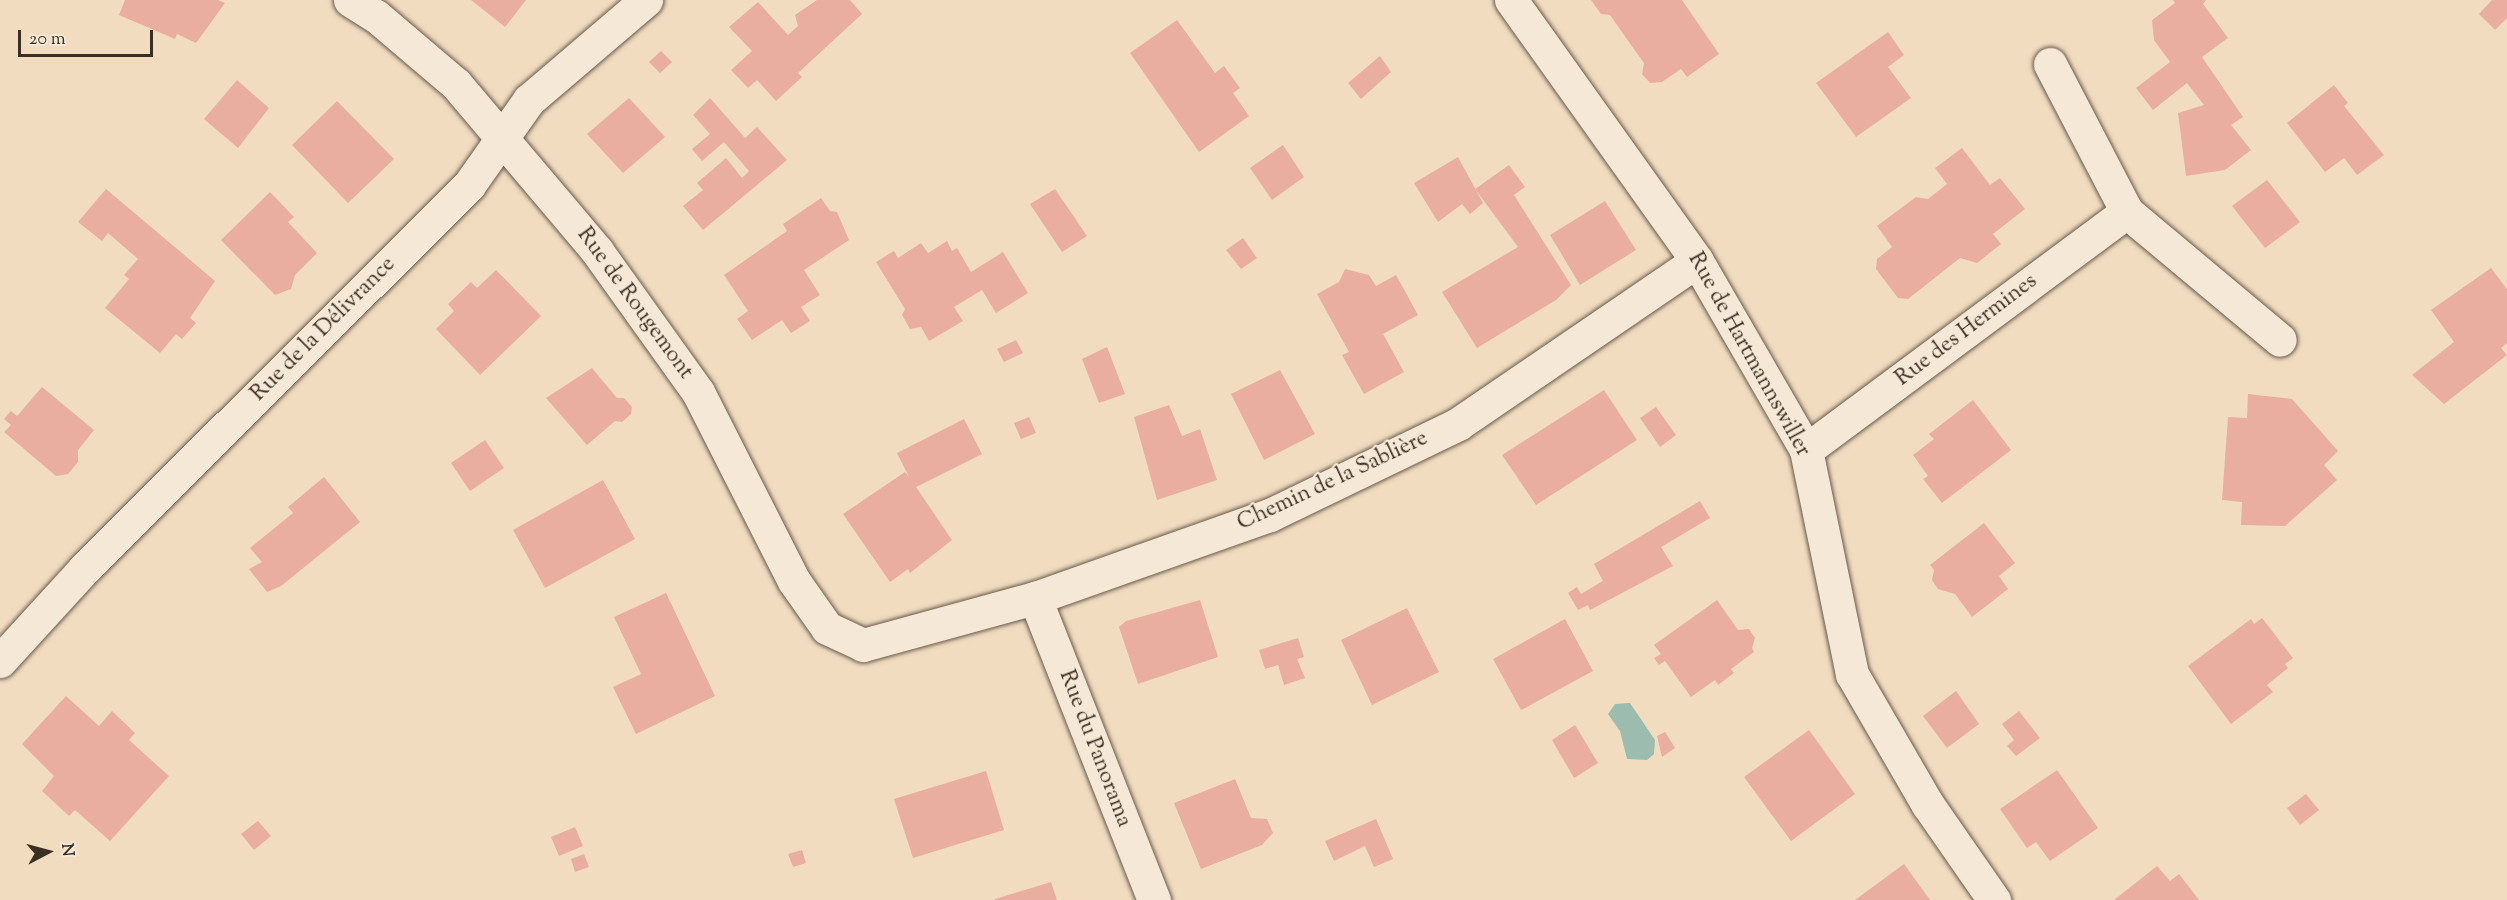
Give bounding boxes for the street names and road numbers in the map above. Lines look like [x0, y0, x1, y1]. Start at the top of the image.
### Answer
street label: Rue de Rougemont [570, 223, 698, 385]
street label: Rue de Hartmannswiller [1681, 248, 1815, 462]
street label: Rue de la Délivrance [246, 252, 402, 408]
street label: Rue des Hermines [1891, 269, 2043, 393]
street label: Chemin de la Sablière [1234, 426, 1432, 538]
street label: Rue du Panorama [1052, 667, 1136, 831]

